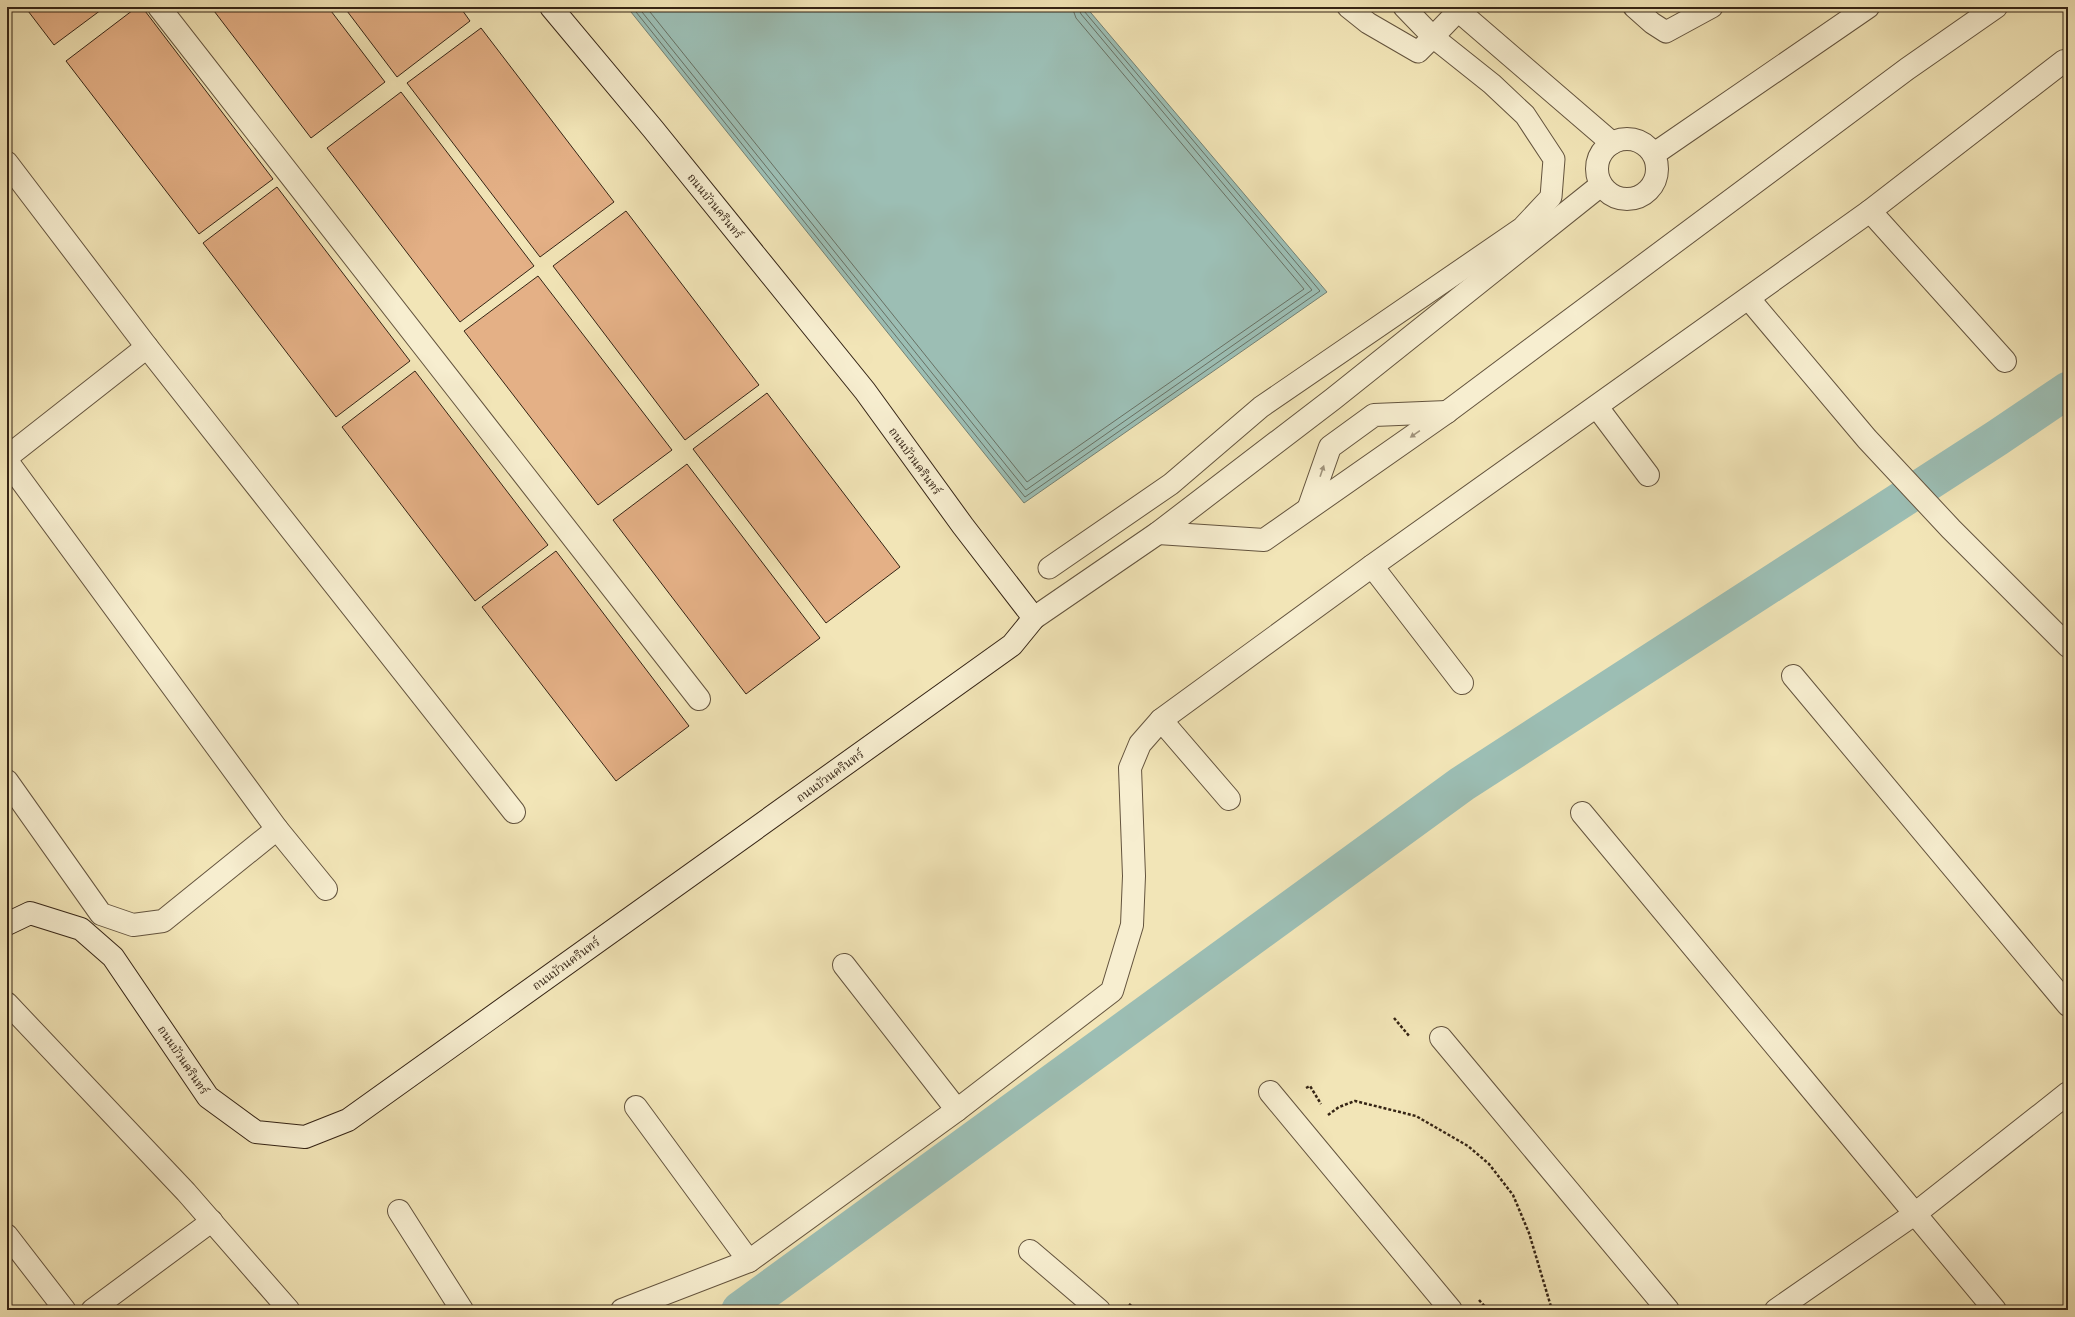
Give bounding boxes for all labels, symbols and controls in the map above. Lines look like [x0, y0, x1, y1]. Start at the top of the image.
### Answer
street label: ถนนบัวนครินทร์ [683, 170, 746, 243]
street label: ถนนบัวนครินทร์ [884, 424, 945, 499]
one-way arrow [1410, 430, 1420, 438]
one-way arrow [1319, 464, 1325, 476]
street label: ถนนบัวนครินทร์ [793, 746, 868, 807]
street label: ถนนบัวนครินทร์ [529, 934, 604, 995]
street label: ถนนบัวนครินทร์ [153, 1023, 212, 1099]

